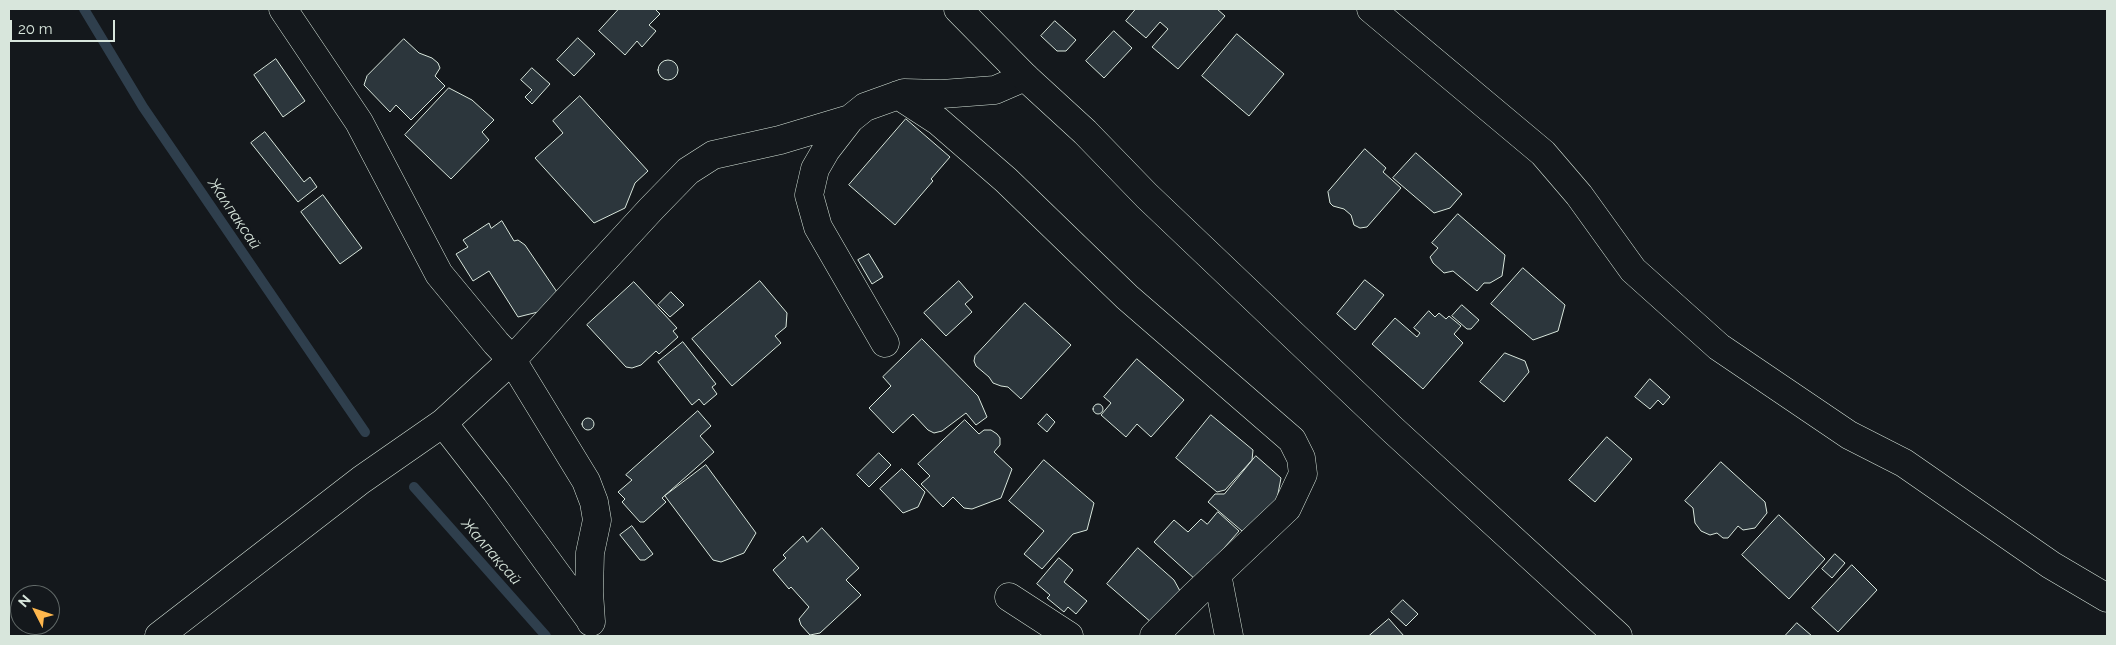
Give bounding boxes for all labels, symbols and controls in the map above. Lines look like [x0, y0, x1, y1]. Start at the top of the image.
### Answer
scale bar [12, 10, 118, 42]
text: 20 m [18, 20, 53, 38]
water label: Жалпақсай [204, 175, 264, 253]
water label: Жалпақсай [457, 515, 525, 589]
north arrow [10, 585, 60, 635]
text: N [15, 592, 34, 610]

